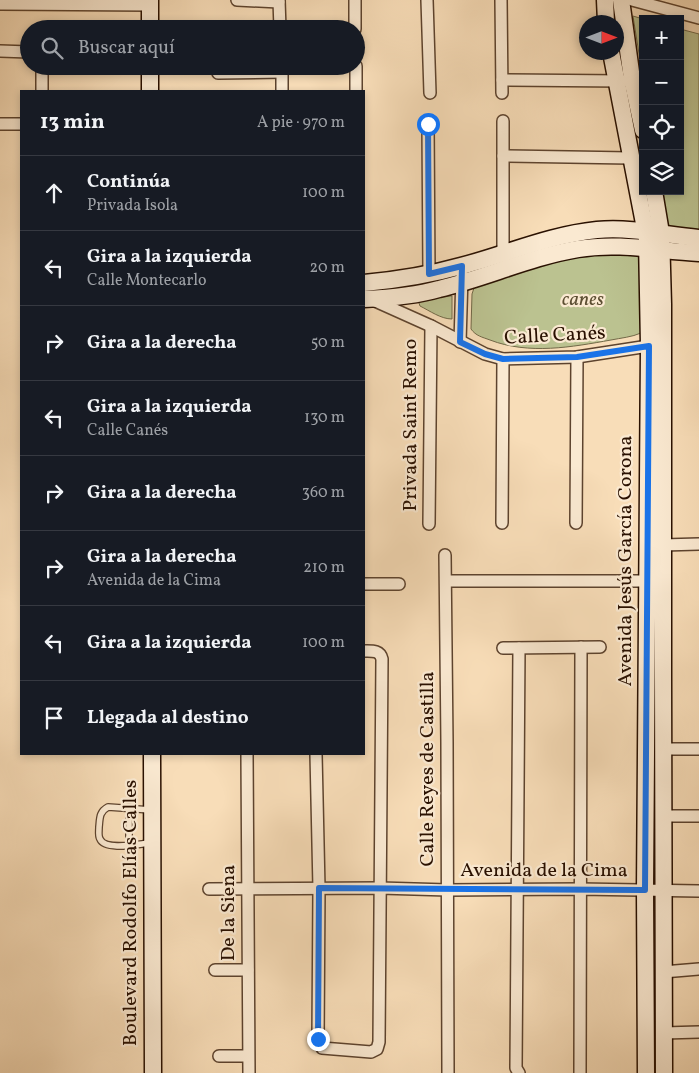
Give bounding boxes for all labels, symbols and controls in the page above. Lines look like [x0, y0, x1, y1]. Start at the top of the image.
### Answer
north arrow [579, 15, 624, 60]
map controls [639, 15, 684, 195]
button: + [639, 15, 684, 60]
search box [20, 20, 365, 75]
icon: search [38, 34, 66, 62]
text: Buscar aquí [78, 35, 175, 61]
button: − [639, 60, 684, 105]
button: locate [639, 105, 684, 150]
text: 13 min [40, 108, 105, 137]
text: A pie · 970 m [257, 112, 345, 134]
route start [417, 113, 440, 136]
button: layers [639, 150, 684, 195]
text: Continúa [87, 169, 170, 195]
icon: ahead [40, 179, 68, 207]
text: 100 m [302, 182, 345, 204]
text: Privada Isola [87, 195, 178, 217]
text: Gira a la izquierda [87, 244, 252, 270]
icon: left [40, 254, 68, 282]
text: 20 m [310, 257, 345, 279]
text: Calle Montecarlo [87, 270, 207, 292]
park label: canes [562, 286, 605, 314]
street label: Calle Canés [504, 319, 606, 353]
icon: right [40, 329, 68, 357]
text: Gira a la derecha [87, 330, 237, 356]
text: 50 m [311, 332, 345, 354]
street label: Privada Saint Remo [397, 339, 425, 511]
text: Gira a la izquierda [87, 394, 252, 420]
icon: left [40, 404, 68, 432]
text: 130 m [304, 407, 345, 429]
text: Calle Canés [87, 420, 168, 442]
street label: Avenida Jesús García Corona [612, 436, 640, 686]
icon: right [40, 479, 68, 507]
text: Gira a la derecha [87, 480, 237, 506]
text: 360 m [302, 482, 345, 504]
text: Gira a la derecha [87, 544, 237, 570]
icon: right [40, 554, 68, 582]
text: 210 m [303, 557, 345, 579]
text: Avenida de la Cima [87, 570, 221, 592]
icon: left [40, 629, 68, 657]
text: Gira a la izquierda [87, 630, 252, 656]
text: 100 m [302, 632, 345, 654]
street label: Calle Reyes de Castilla [414, 671, 442, 866]
icon: arrive [40, 704, 68, 732]
text: Llegada al destino [87, 705, 249, 731]
street label: Boulevard Rodolfo Elías Calles [117, 780, 145, 1046]
street label: Avenida de la Cima [460, 857, 628, 885]
street label: De la Siena [215, 865, 243, 961]
route end [307, 1028, 330, 1051]

